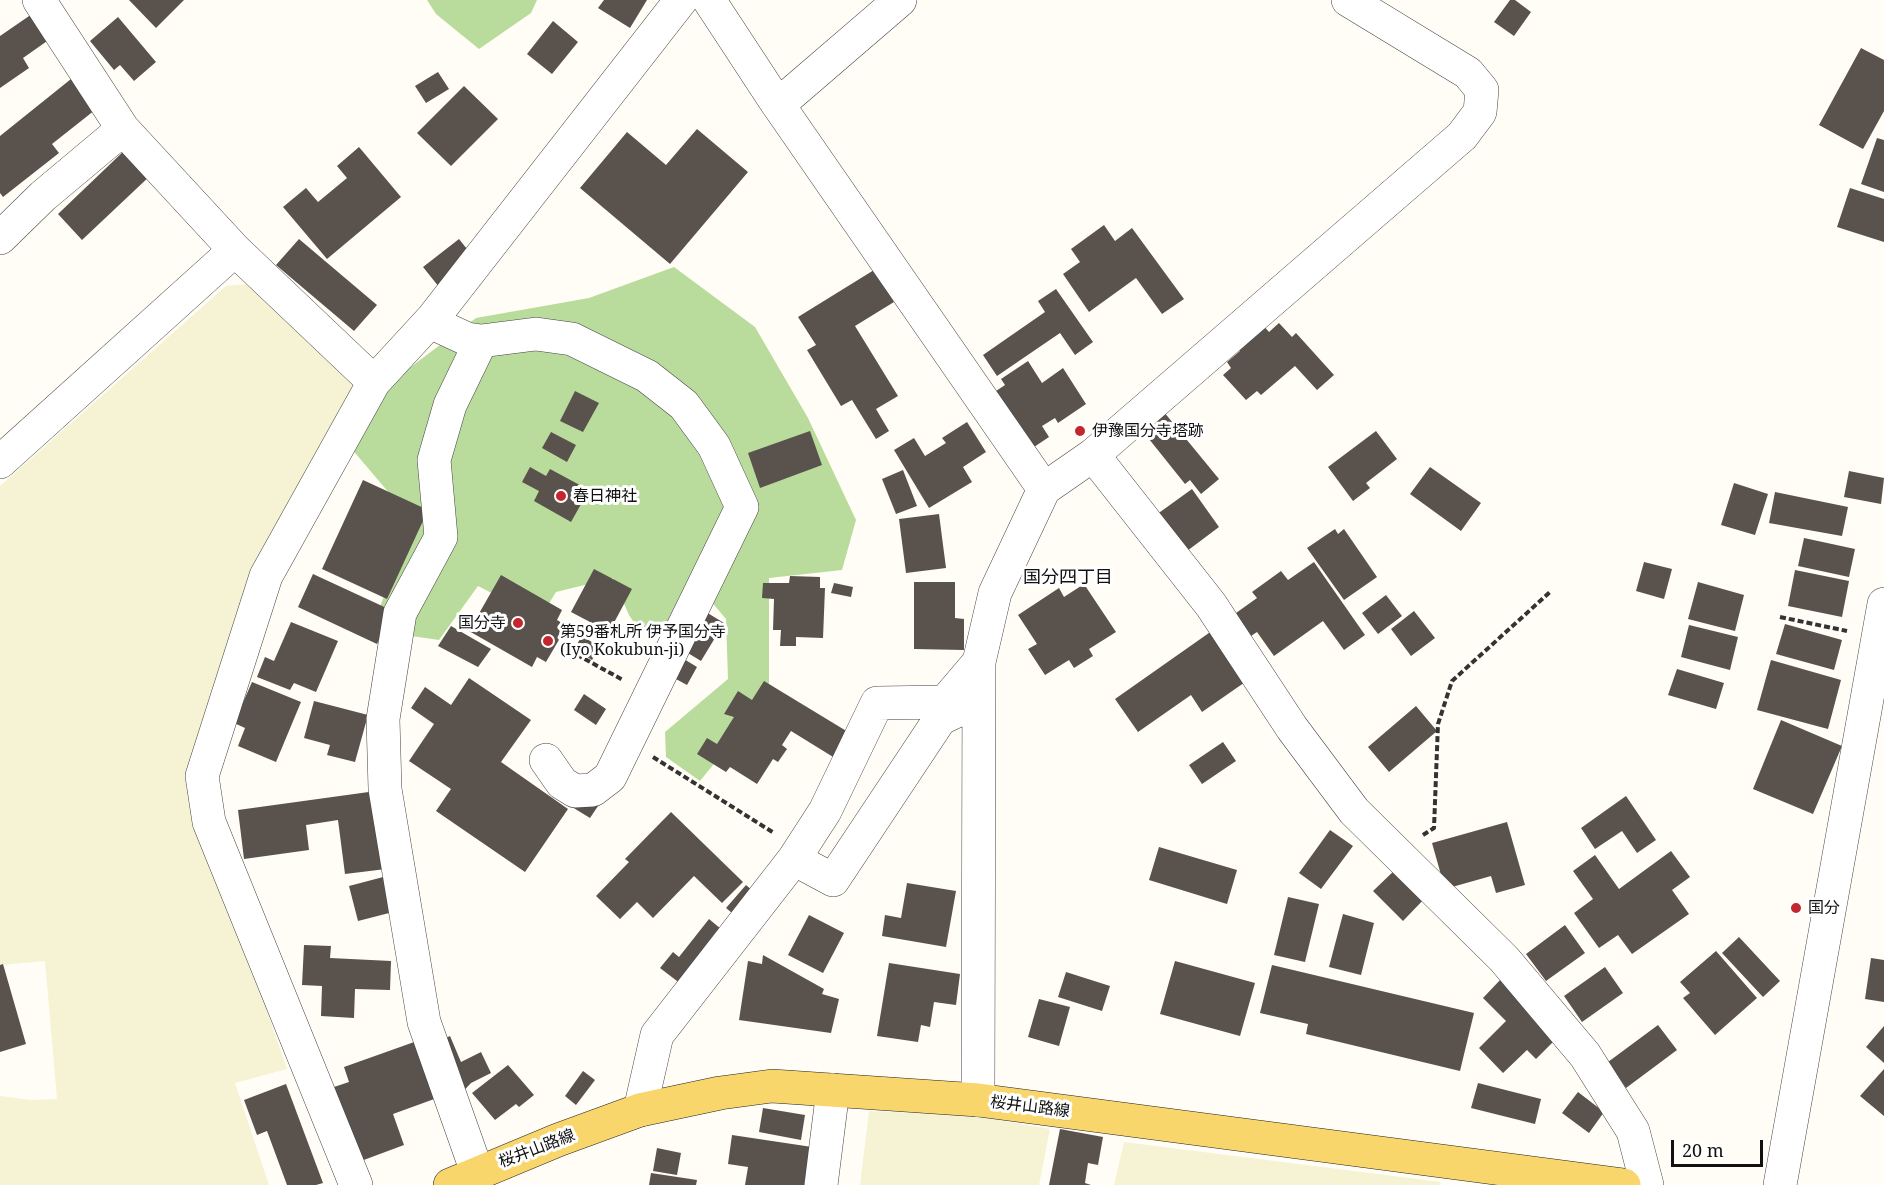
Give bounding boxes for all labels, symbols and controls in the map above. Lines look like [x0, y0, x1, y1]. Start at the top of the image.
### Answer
place label: 伊豫国分寺塔跡 [1092, 421, 1204, 441]
marker: 伊豫国分寺塔跡 [1073, 424, 1087, 438]
place label: 春日神社 [573, 486, 637, 506]
marker: 春日神社 [554, 489, 568, 503]
district label: 国分四丁目 [1023, 567, 1113, 589]
place label: 国分寺 [458, 613, 506, 633]
marker: 国分寺 [511, 616, 525, 630]
place label: 第59番札所 伊予国分寺 (Iyo Kokubun-ji) [560, 622, 726, 660]
marker: 第59番札所 伊予国分寺 (Iyo Kokubun-ji) [541, 634, 555, 648]
place label: 国分 [1808, 898, 1840, 918]
marker: 国分 [1789, 901, 1803, 915]
street label: 桜井山路線 [989, 1093, 1071, 1121]
street label: 桜井山路線 [496, 1126, 578, 1172]
scale bar [1674, 1128, 1766, 1166]
text: 20 m [1682, 1138, 1724, 1162]

